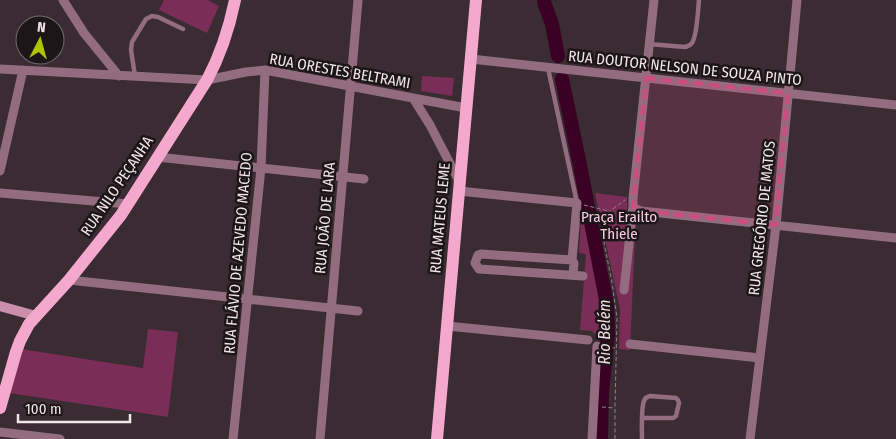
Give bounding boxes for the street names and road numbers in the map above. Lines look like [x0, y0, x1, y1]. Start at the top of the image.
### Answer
street label: RUA DOUTOR NELSON DE SOUZA PINTO [567, 47, 803, 89]
street label: RUA ORESTES BELTRAMI [268, 50, 412, 92]
street label: RUA NILO PEÇANHA [77, 133, 157, 239]
street label: RUA GREGÓRIO DE MATOS [745, 140, 779, 296]
street label: RUA FLÁVIO DE AZEVEDO MACEDO [220, 151, 256, 355]
street label: RUA JOÃO DE LARA [311, 161, 339, 275]
street label: RUA MATEUS LEME [426, 162, 454, 274]

